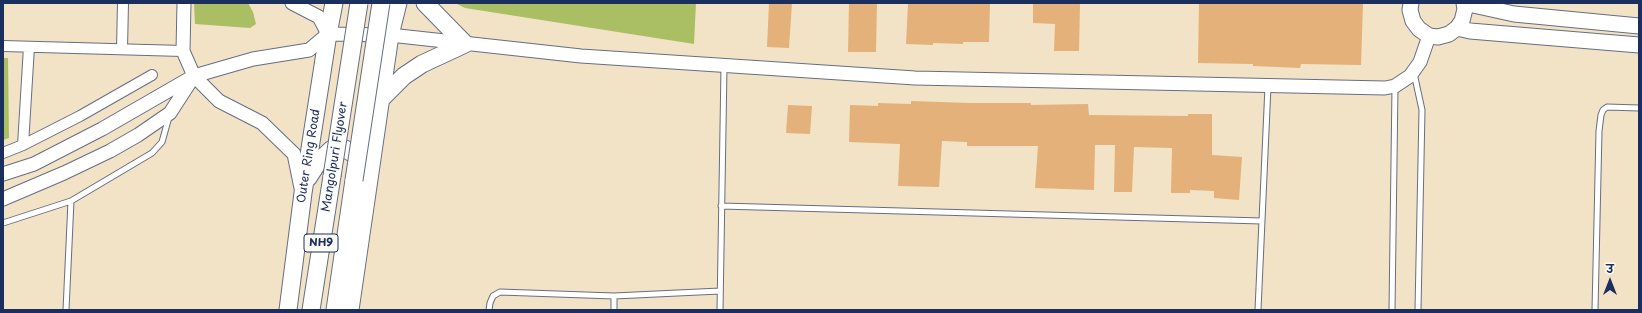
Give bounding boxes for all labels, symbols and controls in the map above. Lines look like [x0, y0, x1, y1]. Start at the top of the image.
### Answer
street label: Mangolpuri Flyover [319, 101, 351, 213]
street label: Outer Ring Road [294, 108, 324, 204]
road number: NH9 [304, 234, 338, 252]
text: उ [1606, 260, 1614, 277]
north arrow [1590, 261, 1630, 301]

